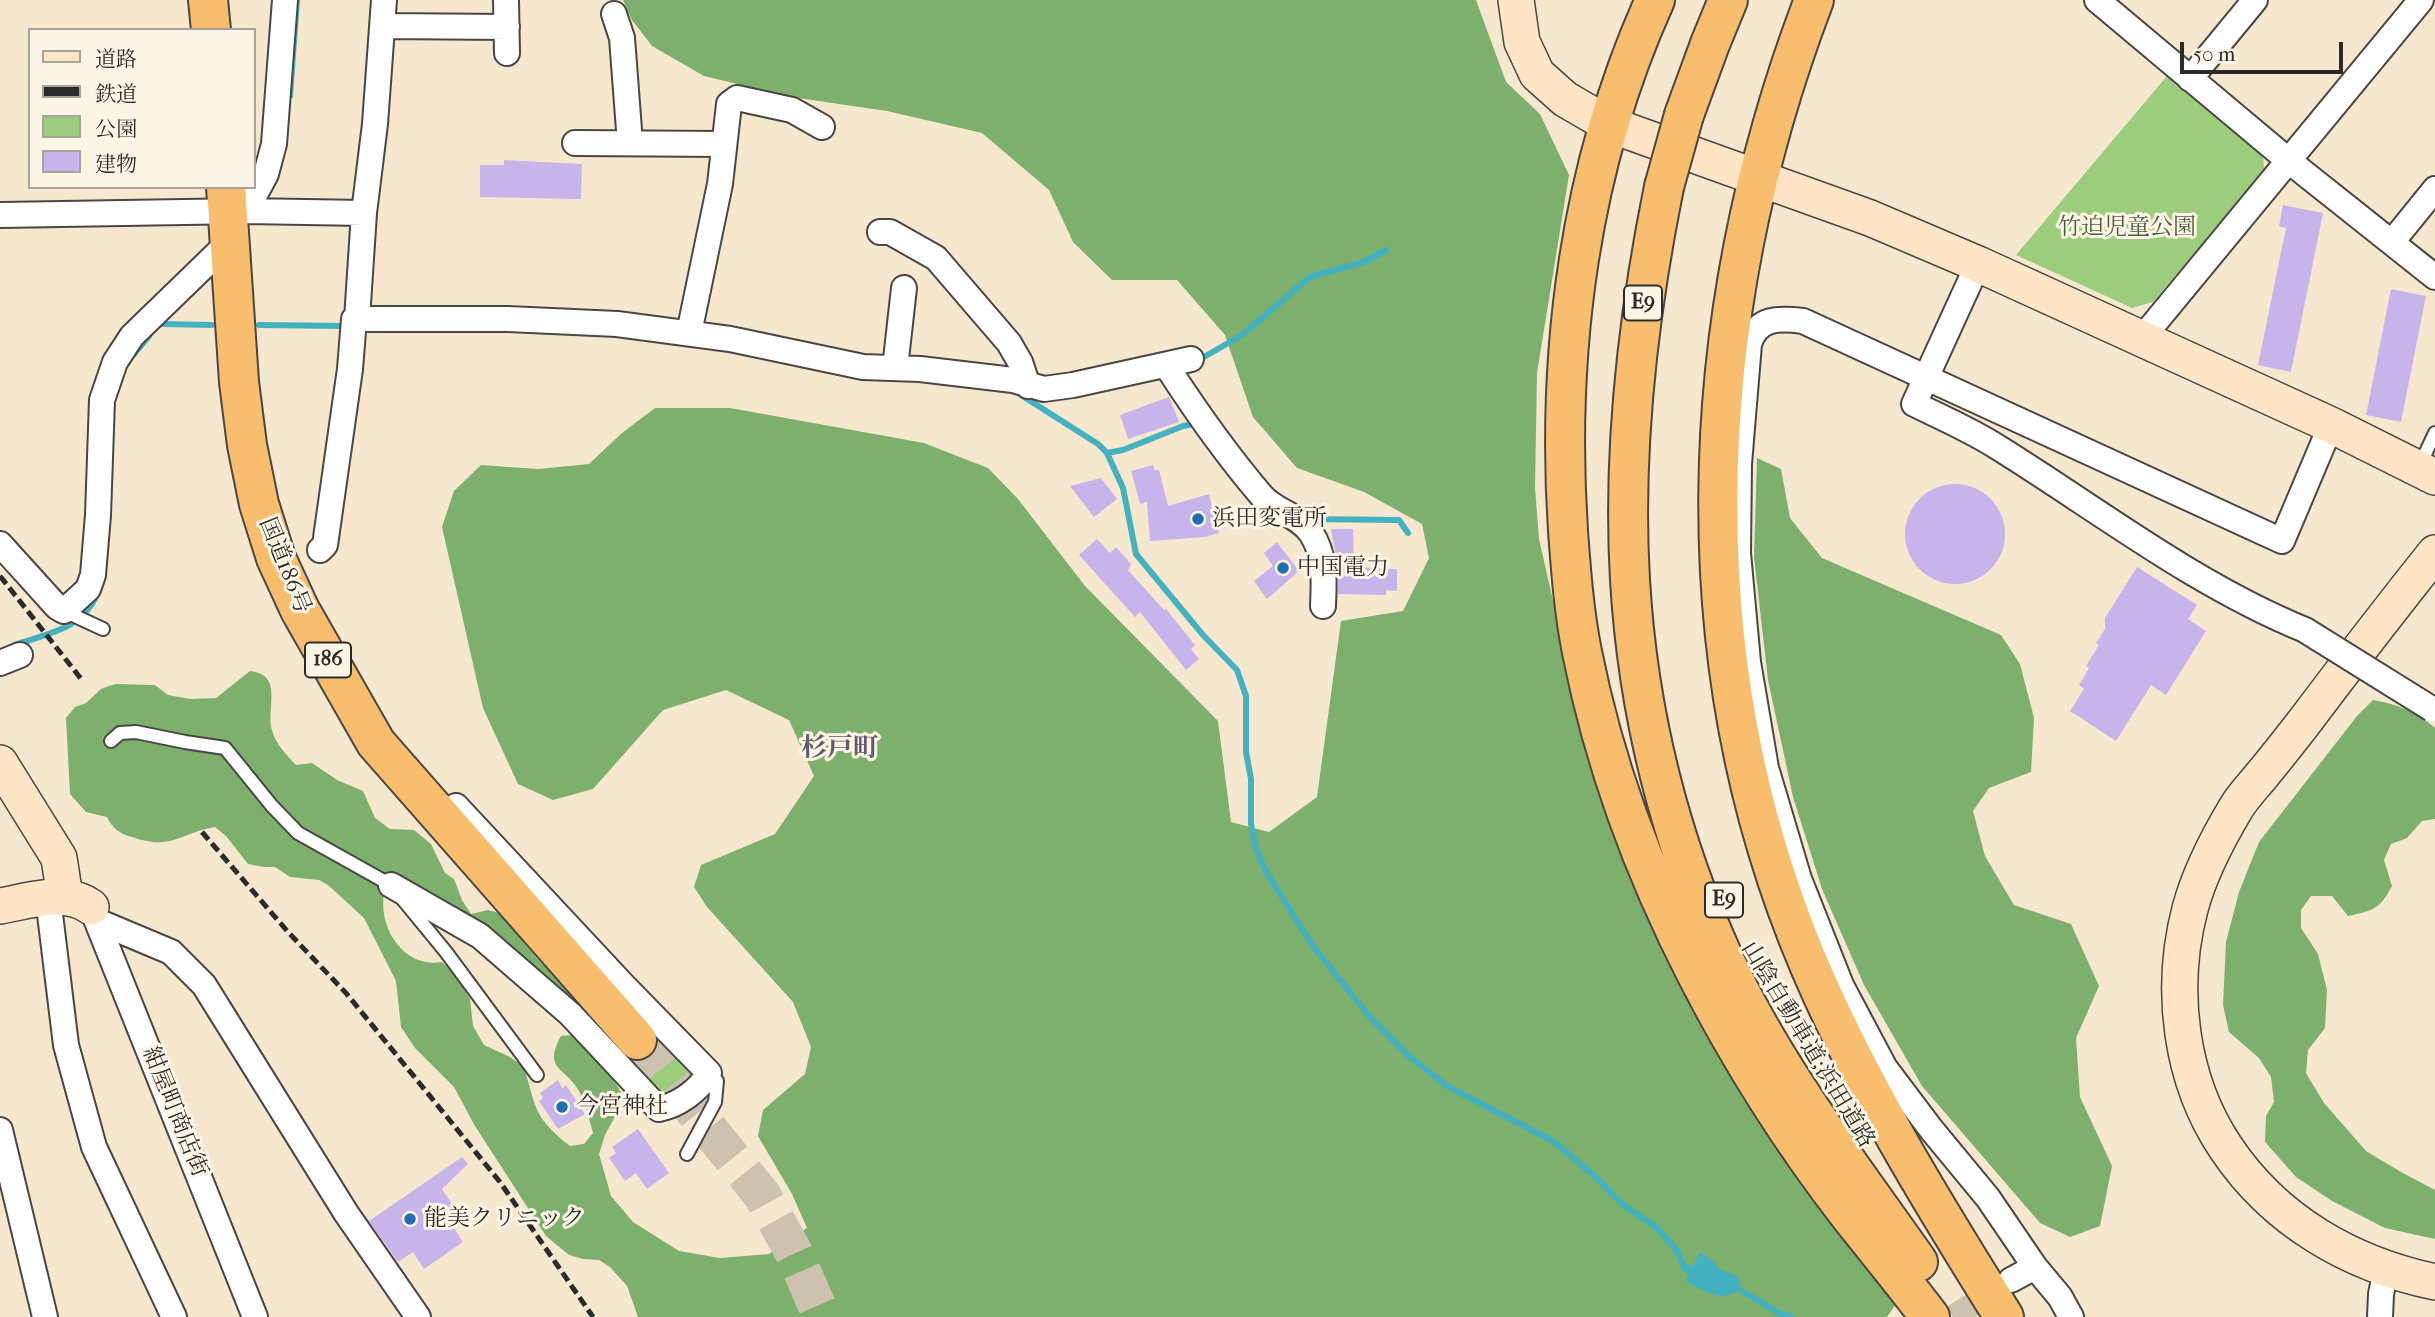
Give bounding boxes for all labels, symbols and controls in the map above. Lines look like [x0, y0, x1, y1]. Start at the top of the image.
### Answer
legend [28, 28, 256, 189]
scale bar [2183, 28, 2346, 72]
text: 50 m [2193, 42, 2236, 66]
text: 道路 [95, 47, 137, 71]
text: 鉄道 [95, 82, 137, 106]
text: 公園 [95, 117, 137, 141]
text: 建物 [95, 152, 137, 176]
park label: 竹迫児童公園 [2058, 214, 2196, 242]
road number: E9 [1624, 286, 1662, 320]
place label: 浜田変電所 [1212, 505, 1327, 533]
marker: 浜田変電所 [1190, 511, 1206, 527]
street label: 国道186号 [252, 514, 316, 618]
place label: 中国電力 [1297, 554, 1389, 582]
marker: 中国電力 [1275, 560, 1291, 576]
road number: 186 [305, 642, 351, 678]
district label: 杉戸町 [801, 734, 879, 766]
road number: E9 [1705, 883, 1743, 918]
street label: 山陰自動車道;浜田道路 [1734, 937, 1880, 1153]
street label: 紺屋町商店街 [135, 1043, 213, 1181]
place label: 今宮神社 [576, 1093, 668, 1121]
marker: 今宮神社 [554, 1099, 570, 1115]
place label: 能美クリニック [424, 1205, 585, 1233]
marker: 能美クリニック [402, 1211, 418, 1227]

